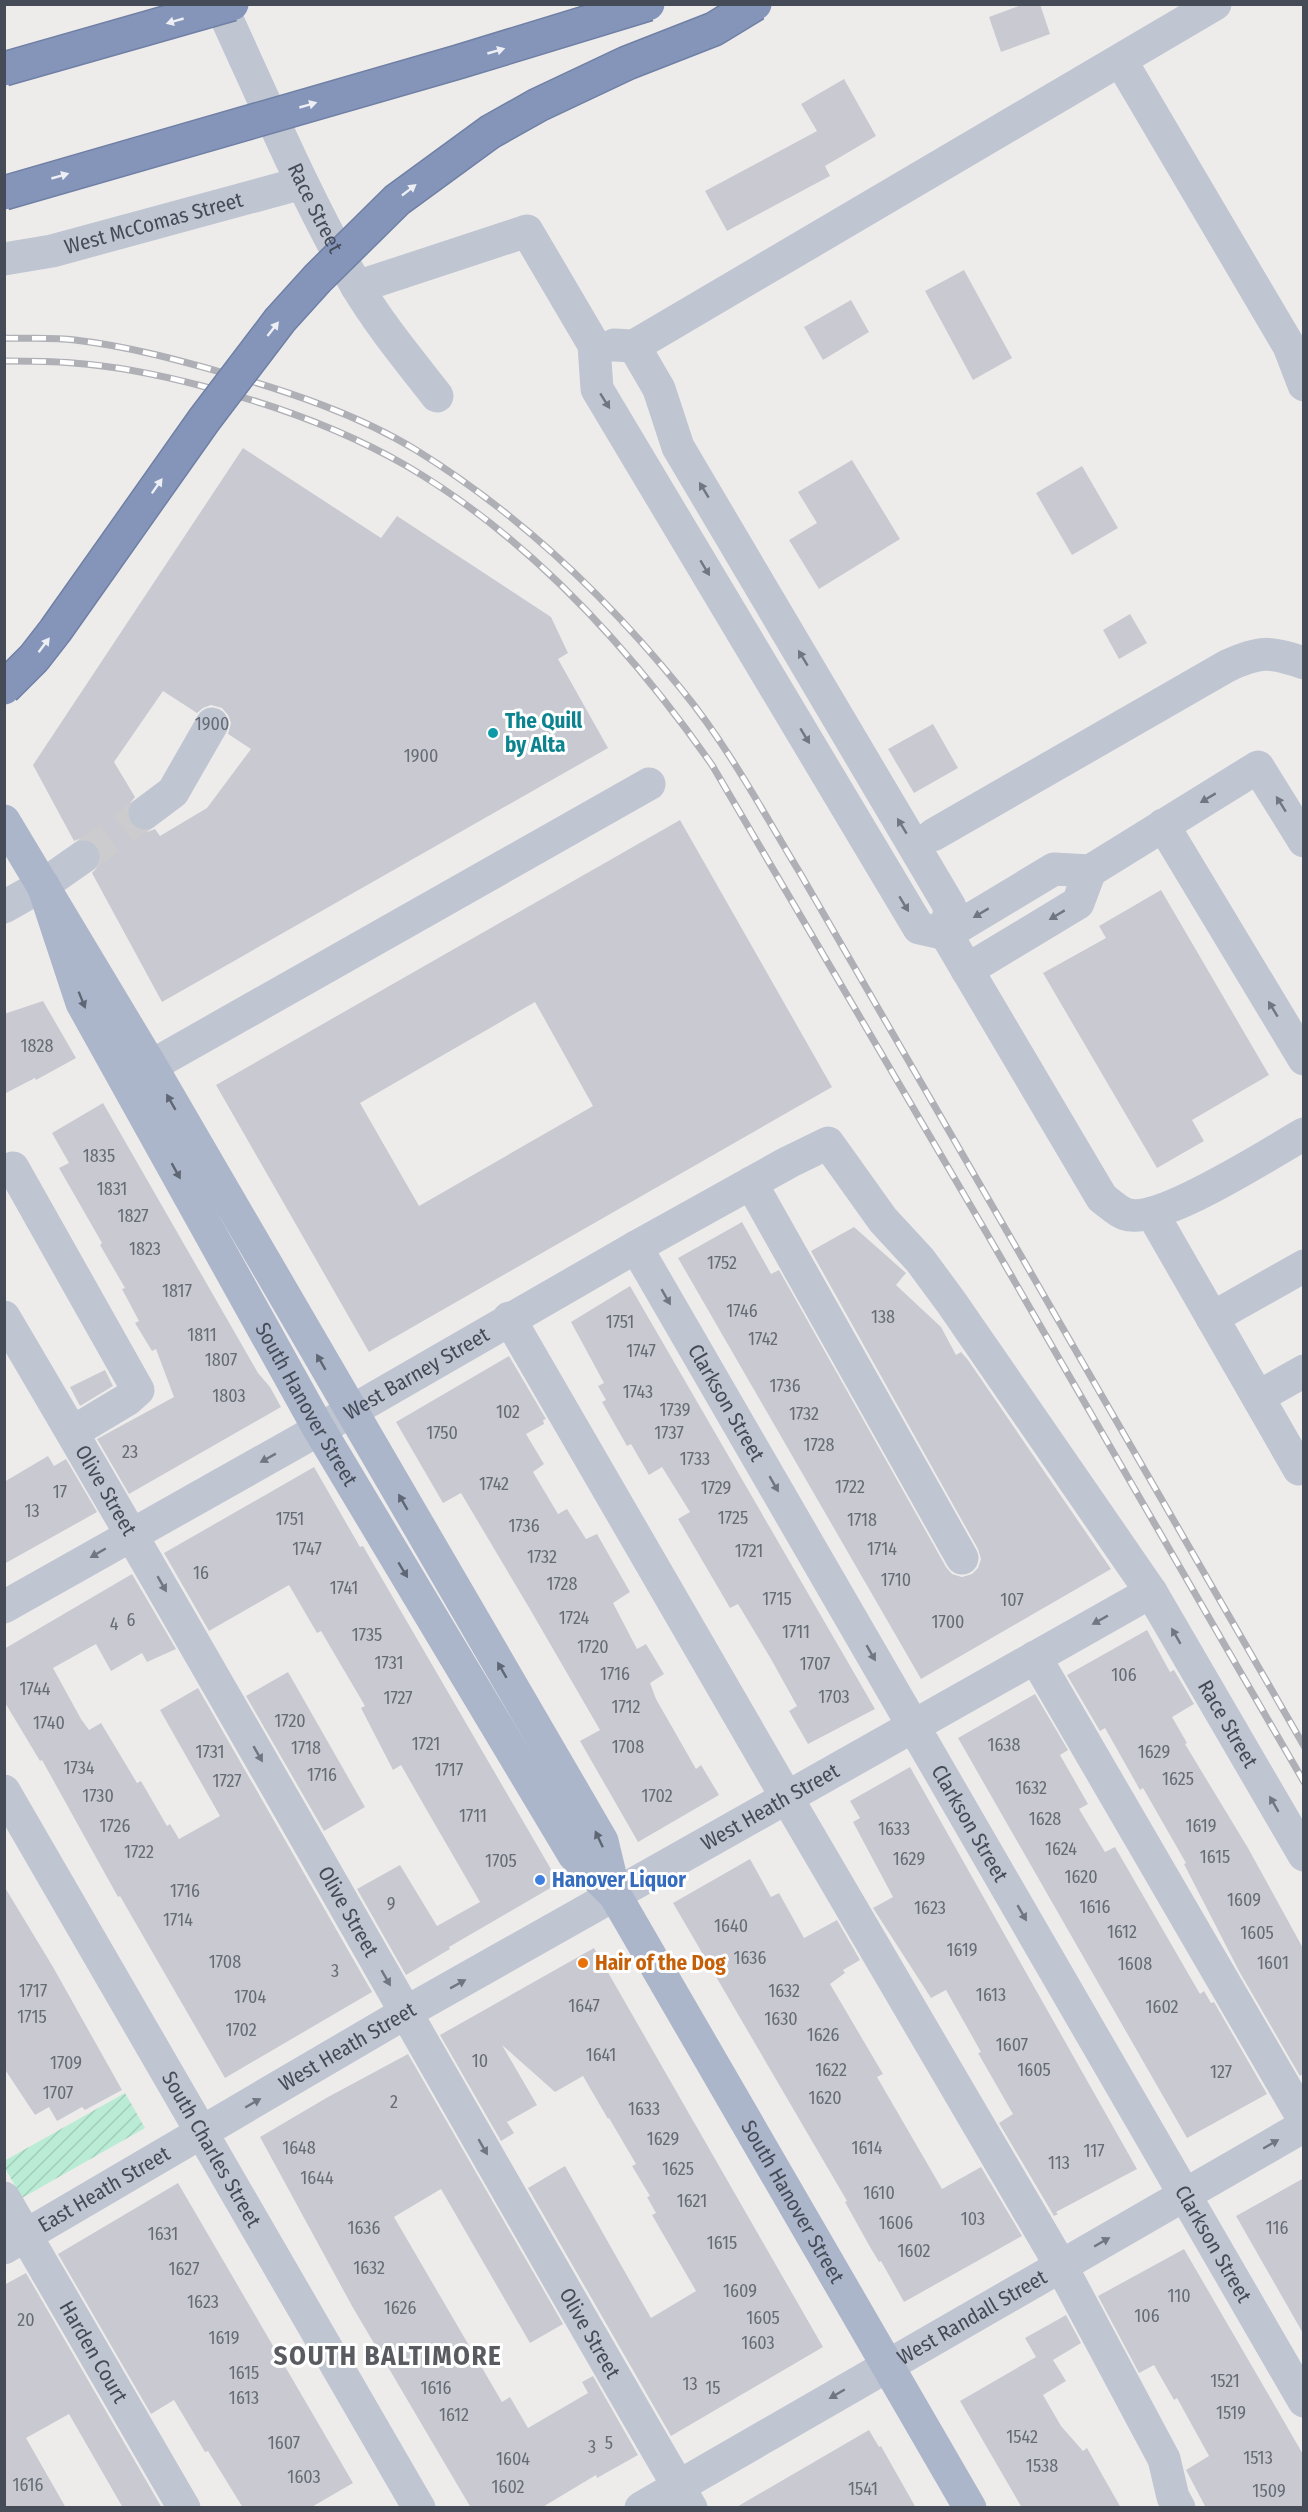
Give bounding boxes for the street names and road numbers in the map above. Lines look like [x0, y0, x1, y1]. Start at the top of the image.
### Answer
street label: Race Street [282, 159, 349, 257]
street label: West McComas Street [62, 187, 246, 260]
street label: South Hanover Street [249, 1318, 363, 1491]
street label: West Barney Street [339, 1322, 494, 1426]
street label: Clarkson Street [682, 1340, 770, 1466]
street label: Olive Street [69, 1440, 142, 1540]
street label: Race Street [1192, 1675, 1263, 1773]
street label: West Heath Street [696, 1758, 844, 1856]
street label: Clarkson Street [926, 1760, 1014, 1887]
street label: Olive Street [312, 1862, 384, 1962]
street label: West Heath Street [274, 1996, 421, 2097]
street label: South Charles Street [156, 2067, 267, 2232]
street label: South Hanover Street [735, 2116, 850, 2288]
street label: East Heath Street [34, 2141, 175, 2238]
street label: Clarkson Street [1169, 2181, 1257, 2307]
street label: West Randall Street [893, 2264, 1052, 2371]
street label: Olive Street [553, 2283, 626, 2383]
street label: Harden Court [54, 2296, 133, 2408]

